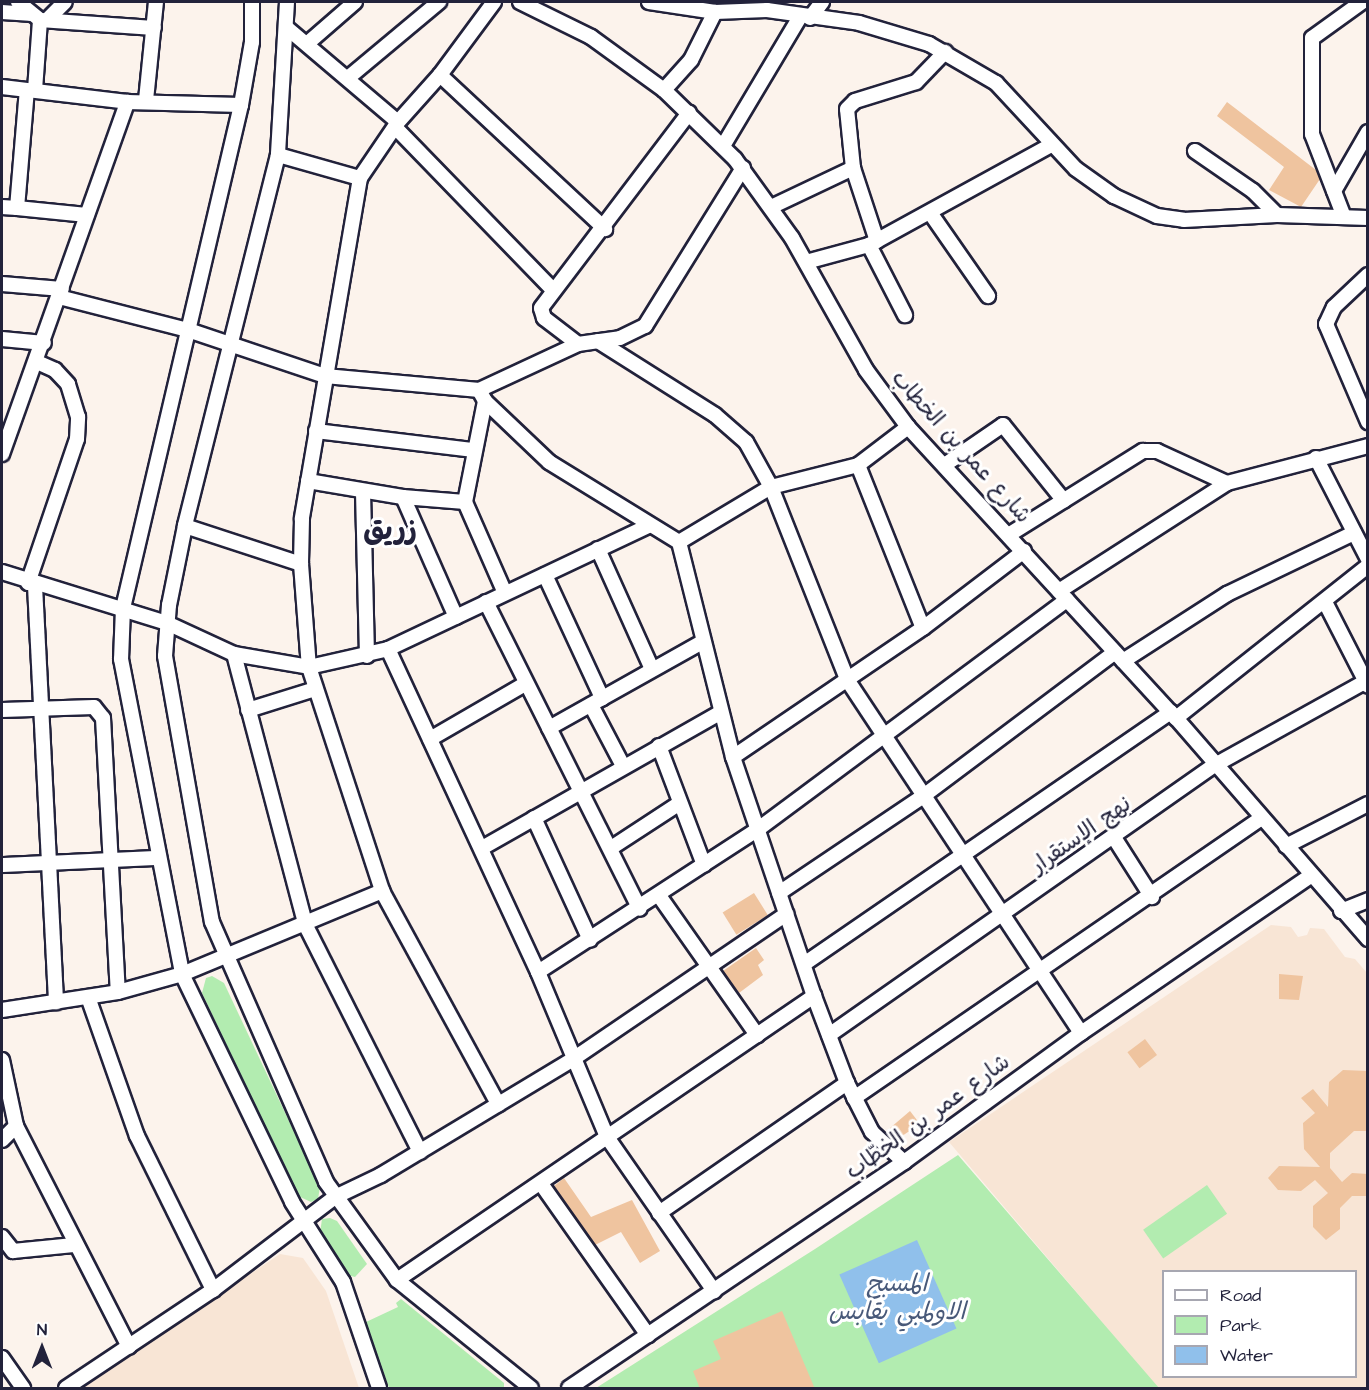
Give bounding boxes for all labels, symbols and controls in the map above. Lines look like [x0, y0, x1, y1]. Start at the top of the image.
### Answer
street label: شارع عمر بن الخطاب [886, 365, 1036, 529]
district label: زريق [363, 514, 417, 548]
street label: نهج الإستقرار [1026, 791, 1136, 879]
street label: شارع عمر بن الخطّاب [841, 1049, 1015, 1185]
legend [1162, 1270, 1357, 1378]
water label: المسبح الاولمبي بقابس [829, 1271, 965, 1327]
text: Road [1220, 1283, 1261, 1308]
text: Park [1220, 1313, 1262, 1338]
north arrow [12, 1318, 72, 1378]
text: N [37, 1319, 47, 1341]
text: Water [1220, 1343, 1273, 1368]

